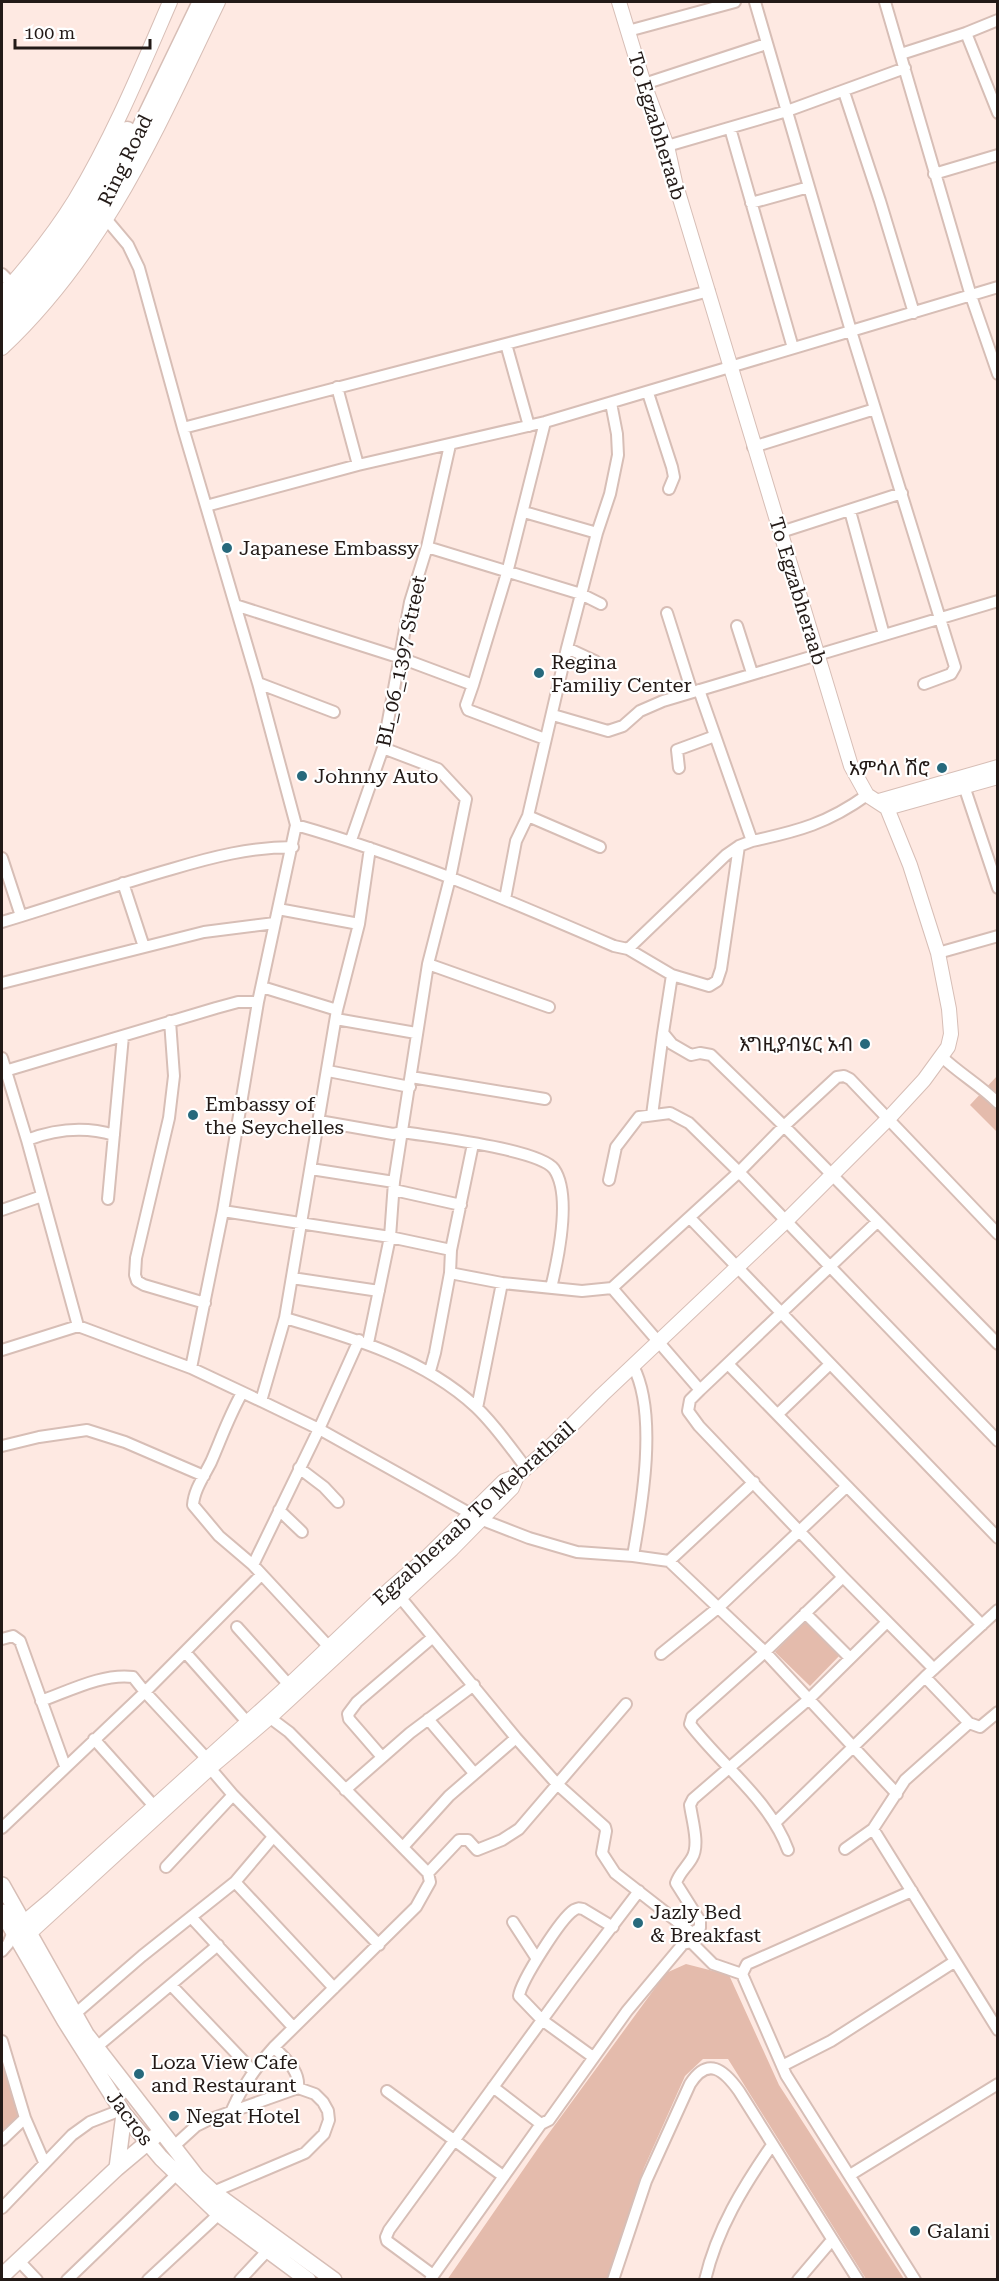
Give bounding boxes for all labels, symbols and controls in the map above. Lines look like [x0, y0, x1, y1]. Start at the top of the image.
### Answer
scale bar [15, 12, 150, 50]
text: 100 m [24, 22, 75, 43]
street label: To Egzabheraab [623, 49, 691, 203]
street label: Ring Road [93, 110, 158, 210]
street label: To Egzabheraab [764, 514, 832, 668]
place label: Japanese Embassy [239, 536, 419, 560]
marker: Japanese Embassy [220, 541, 234, 555]
street label: BL_06_1397 Street [371, 573, 431, 749]
place label: Regina Familiy Center [551, 650, 692, 697]
marker: Regina Familiy Center [532, 666, 546, 680]
place label: አምሳለ ሽሮ [849, 756, 930, 780]
marker: አምሳለ ሽሮ [935, 761, 949, 775]
place label: Johnny Auto [314, 764, 438, 788]
marker: Johnny Auto [295, 769, 309, 783]
place label: እግዚያብሄር አብ [739, 1032, 853, 1056]
marker: እግዚያብሄር አብ [858, 1037, 872, 1051]
place label: Embassy of the Seychelles [205, 1092, 344, 1139]
marker: Embassy of the Seychelles [186, 1108, 200, 1122]
street label: Egzabheraab To Mebrathail [368, 1416, 580, 1610]
place label: Jazly Bed & Breakfast [650, 1900, 761, 1947]
marker: Jazly Bed & Breakfast [631, 1916, 645, 1930]
place label: Loza View Cafe and Restaurant [151, 2050, 298, 2097]
marker: Loza View Cafe and Restaurant [132, 2067, 146, 2081]
street label: Jacros [102, 2086, 158, 2150]
place label: Negat Hotel [186, 2104, 300, 2128]
marker: Negat Hotel [167, 2109, 181, 2123]
place label: Galani [927, 2219, 990, 2243]
marker: Galani [908, 2224, 922, 2238]

